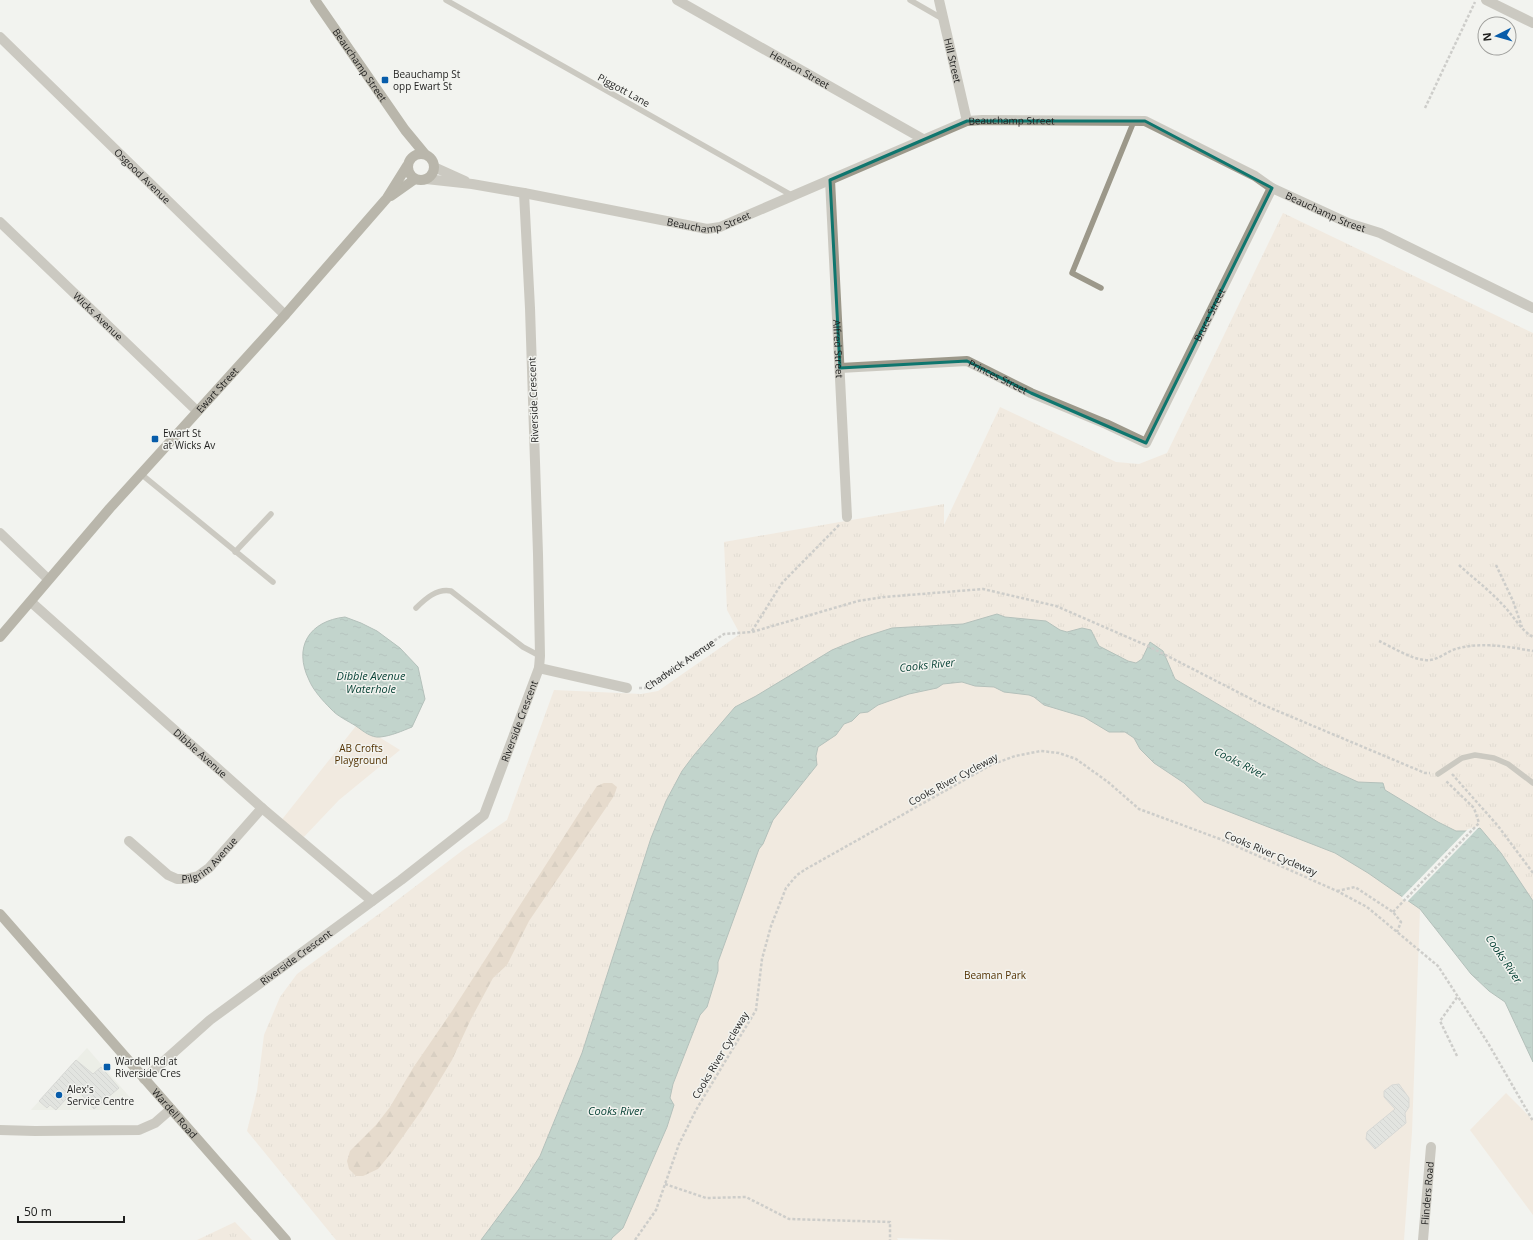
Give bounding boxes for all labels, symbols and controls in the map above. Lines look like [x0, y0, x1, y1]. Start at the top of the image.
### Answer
north arrow [1477, 16, 1517, 56]
street label: Beauchamp Street [330, 25, 391, 105]
text: N [1479, 32, 1494, 42]
street label: Hill Street [941, 37, 965, 85]
street label: Henson Street [767, 47, 833, 92]
place label: Beauchamp St opp Ewart St [393, 67, 461, 93]
street label: Piggott Lane [595, 70, 653, 110]
marker: Beauchamp St opp Ewart St [380, 75, 390, 85]
street label: Beauchamp Street [968, 113, 1055, 128]
street label: Osgood Avenue [111, 145, 174, 207]
street label: Beauchamp Street [1283, 188, 1368, 235]
street label: Beauchamp Street [666, 208, 753, 236]
street label: Bruce Street [1190, 286, 1229, 344]
street label: Wicks Avenue [70, 289, 126, 344]
street label: Alfred Street [830, 319, 847, 379]
street label: Riverside Crescent [524, 356, 541, 443]
street label: Princes Street [966, 356, 1031, 397]
street label: Ewart Street [193, 364, 242, 416]
place label: Ewart St at Wicks Av [163, 426, 215, 452]
marker: Ewart St at Wicks Av [150, 434, 160, 444]
street label: Chadwick Avenue [642, 635, 718, 693]
water label: Cooks River [898, 654, 956, 675]
water label: Dibble Avenue Waterhole [337, 668, 406, 696]
street label: Riverside Crescent [497, 678, 541, 764]
street label: Dibble Avenue [171, 725, 231, 781]
park label: AB Crofts Playground [334, 741, 388, 767]
water label: Cooks River [1212, 743, 1269, 782]
street label: Cooks River Cycleway [906, 749, 1001, 809]
street label: Cooks River Cycleway [1222, 827, 1320, 879]
street label: Pilgrim Avenue [181, 834, 241, 886]
street label: Riverside Crescent [257, 926, 335, 988]
water label: Cooks River [1483, 931, 1527, 987]
park label: Beaman Park [964, 968, 1027, 982]
street label: Cooks River Cycleway [688, 1008, 752, 1101]
place label: Wardell Rd at Riverside Cres [115, 1054, 181, 1080]
marker: Wardell Rd at Riverside Cres [102, 1062, 112, 1072]
place label: Alex's Service Centre [67, 1082, 134, 1108]
street label: Wardell Road [149, 1085, 201, 1141]
marker: Alex's Service Centre [54, 1090, 64, 1100]
water label: Cooks River [588, 1103, 645, 1118]
street label: Flinders Road [1417, 1161, 1437, 1225]
scale bar [18, 1198, 124, 1224]
text: 50 m [24, 1203, 52, 1220]

